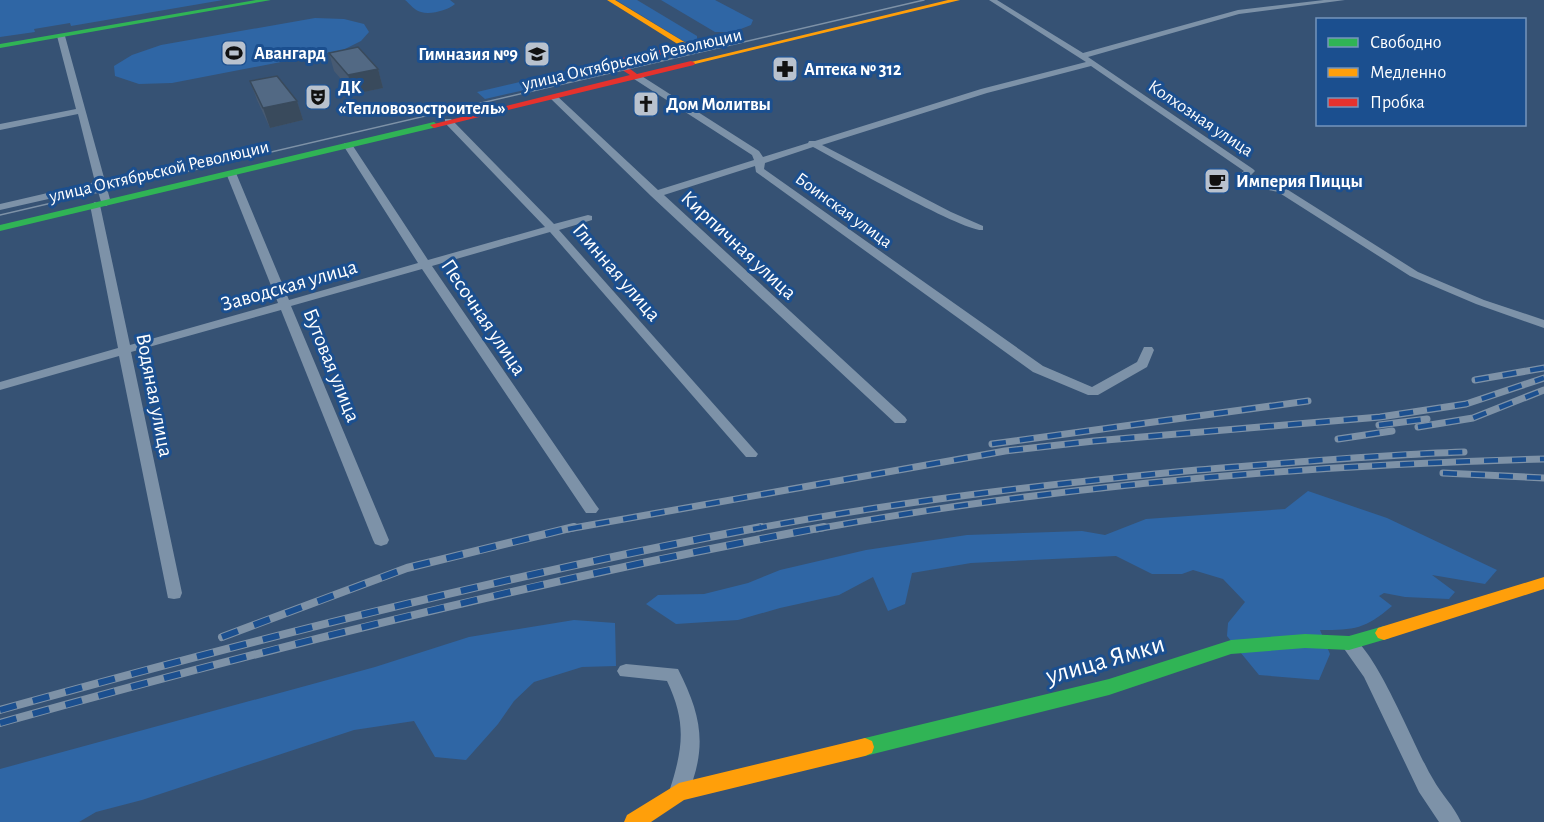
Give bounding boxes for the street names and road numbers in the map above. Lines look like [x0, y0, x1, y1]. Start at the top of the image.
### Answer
street label: улица Октябрьской Революции [519, 25, 744, 94]
street label: Колхозная улица [1145, 77, 1256, 160]
street label: улица Октябрьской Революции [46, 137, 271, 206]
street label: Боинская улица [792, 170, 895, 252]
street label: Кирпичная улица [677, 187, 801, 304]
street label: Глинная улица [569, 219, 665, 326]
street label: Песочная улица [437, 255, 530, 380]
street label: Заводская улица [219, 256, 360, 315]
street label: Бутовая улица [299, 305, 364, 425]
street label: Водяная улица [132, 332, 177, 459]
street label: улица Ямки [1042, 631, 1168, 690]

